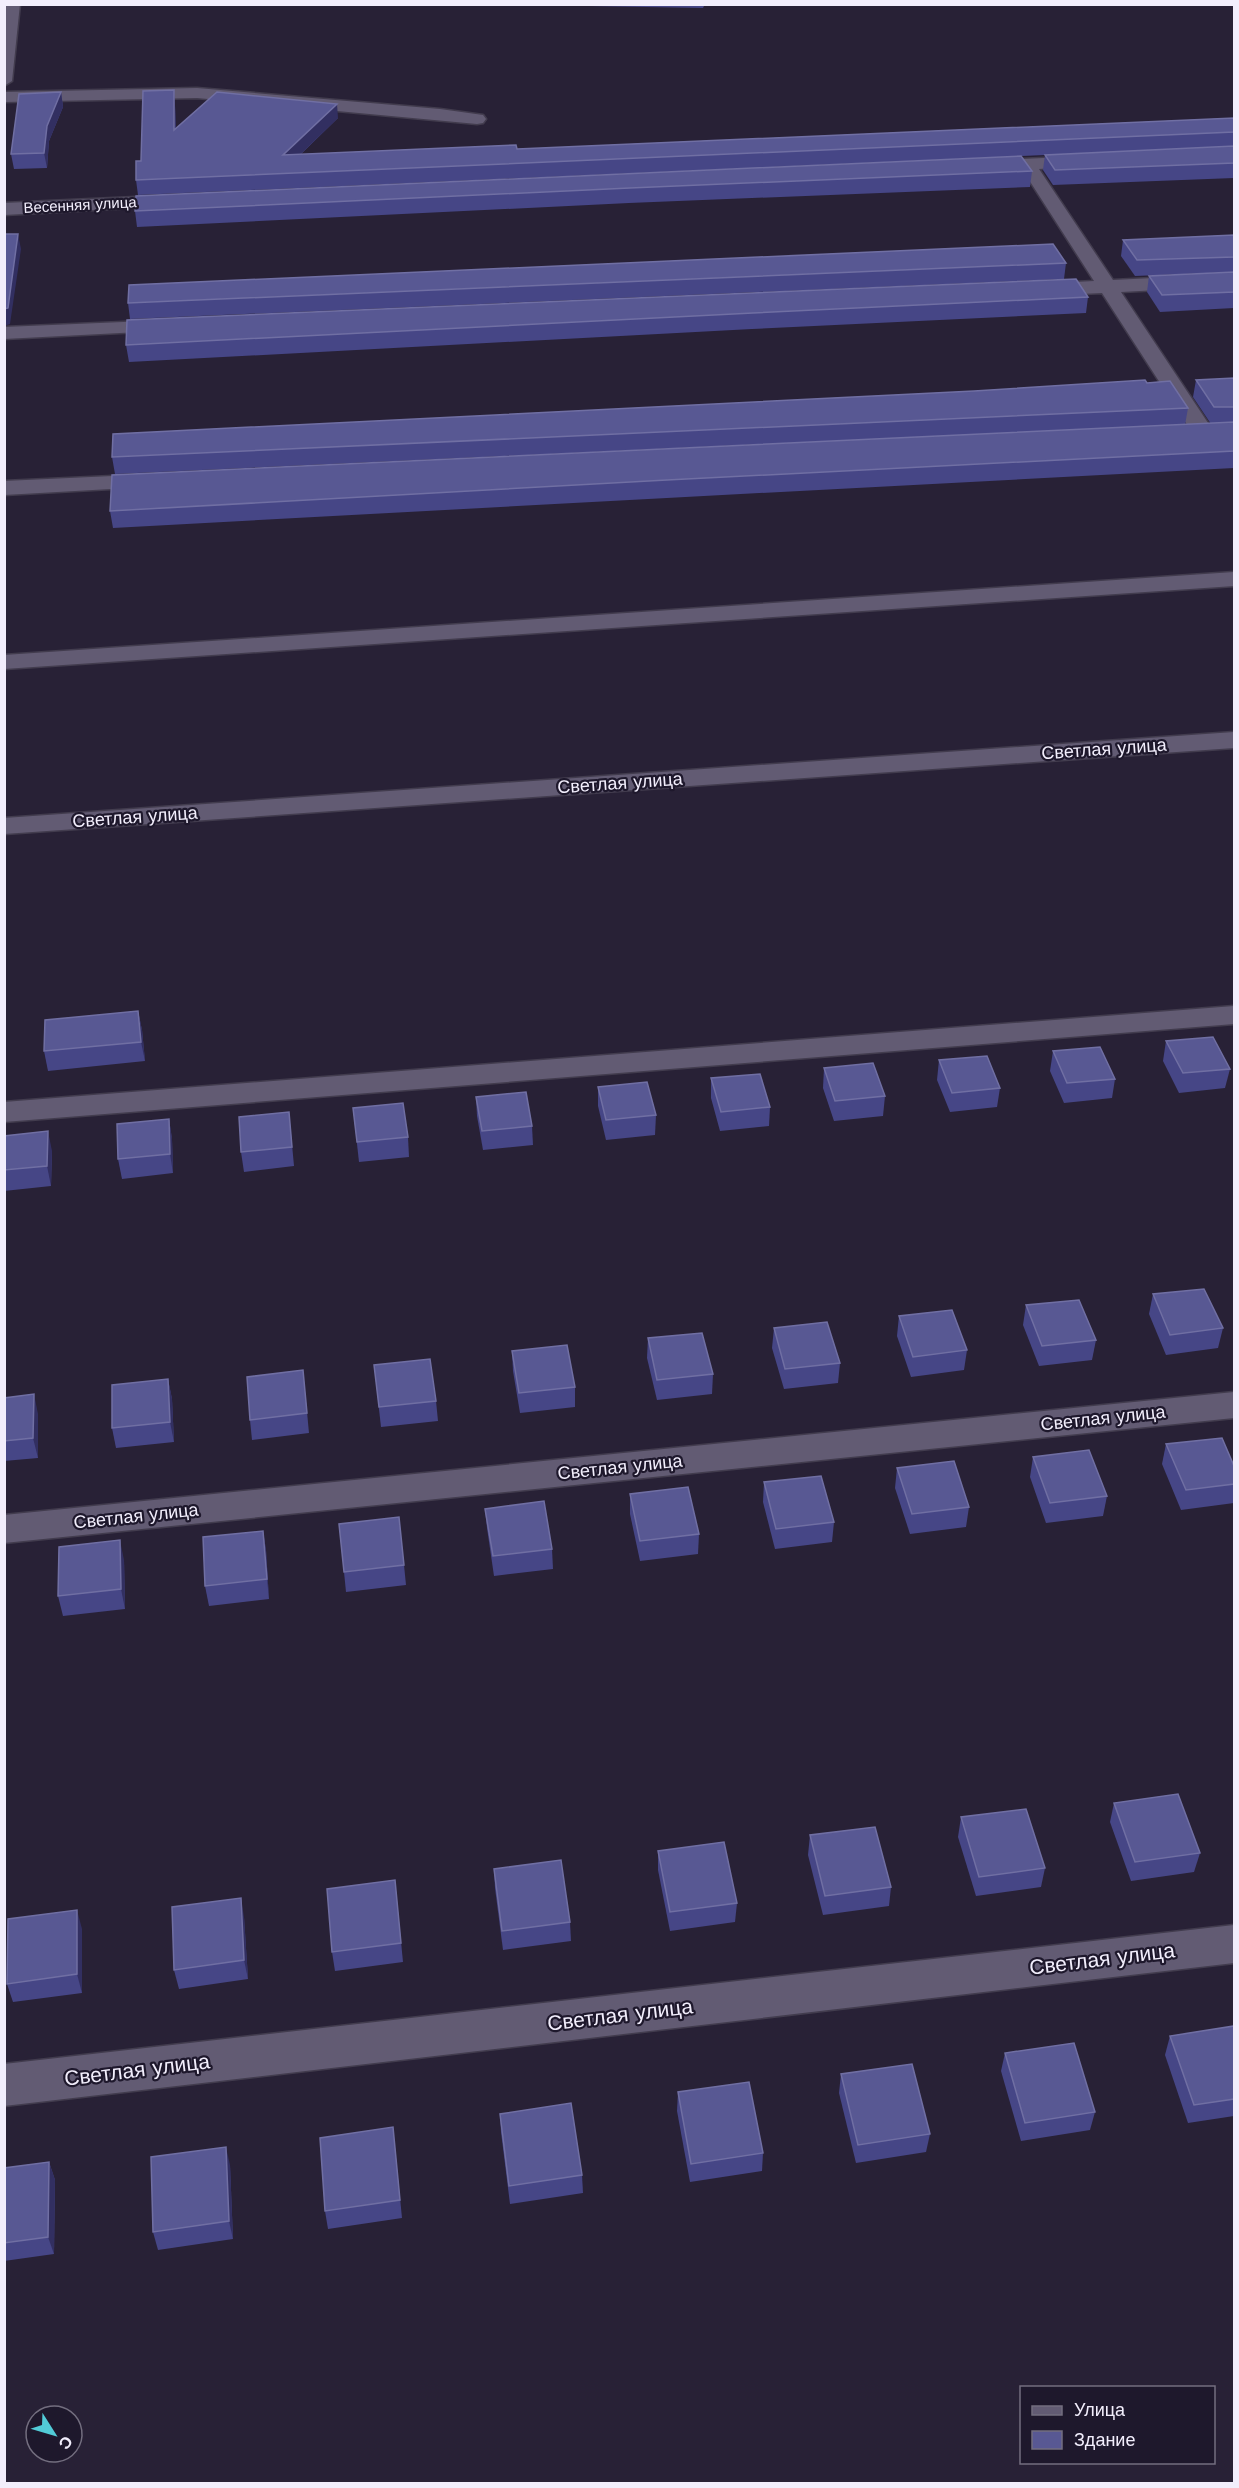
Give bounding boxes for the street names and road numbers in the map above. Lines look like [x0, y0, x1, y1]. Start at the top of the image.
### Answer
street label: Весенняя улица [23, 193, 138, 217]
street label: Светлая улица [1041, 734, 1168, 763]
street label: Светлая улица [557, 768, 684, 797]
street label: Светлая улица [72, 802, 199, 831]
street label: Светлая улица [1039, 1400, 1167, 1435]
street label: Светлая улица [556, 1449, 684, 1484]
street label: Светлая улица [72, 1498, 200, 1533]
street label: Светлая улица [1028, 1937, 1176, 1980]
street label: Светлая улица [546, 1993, 694, 2036]
street label: Светлая улица [63, 2048, 211, 2091]

